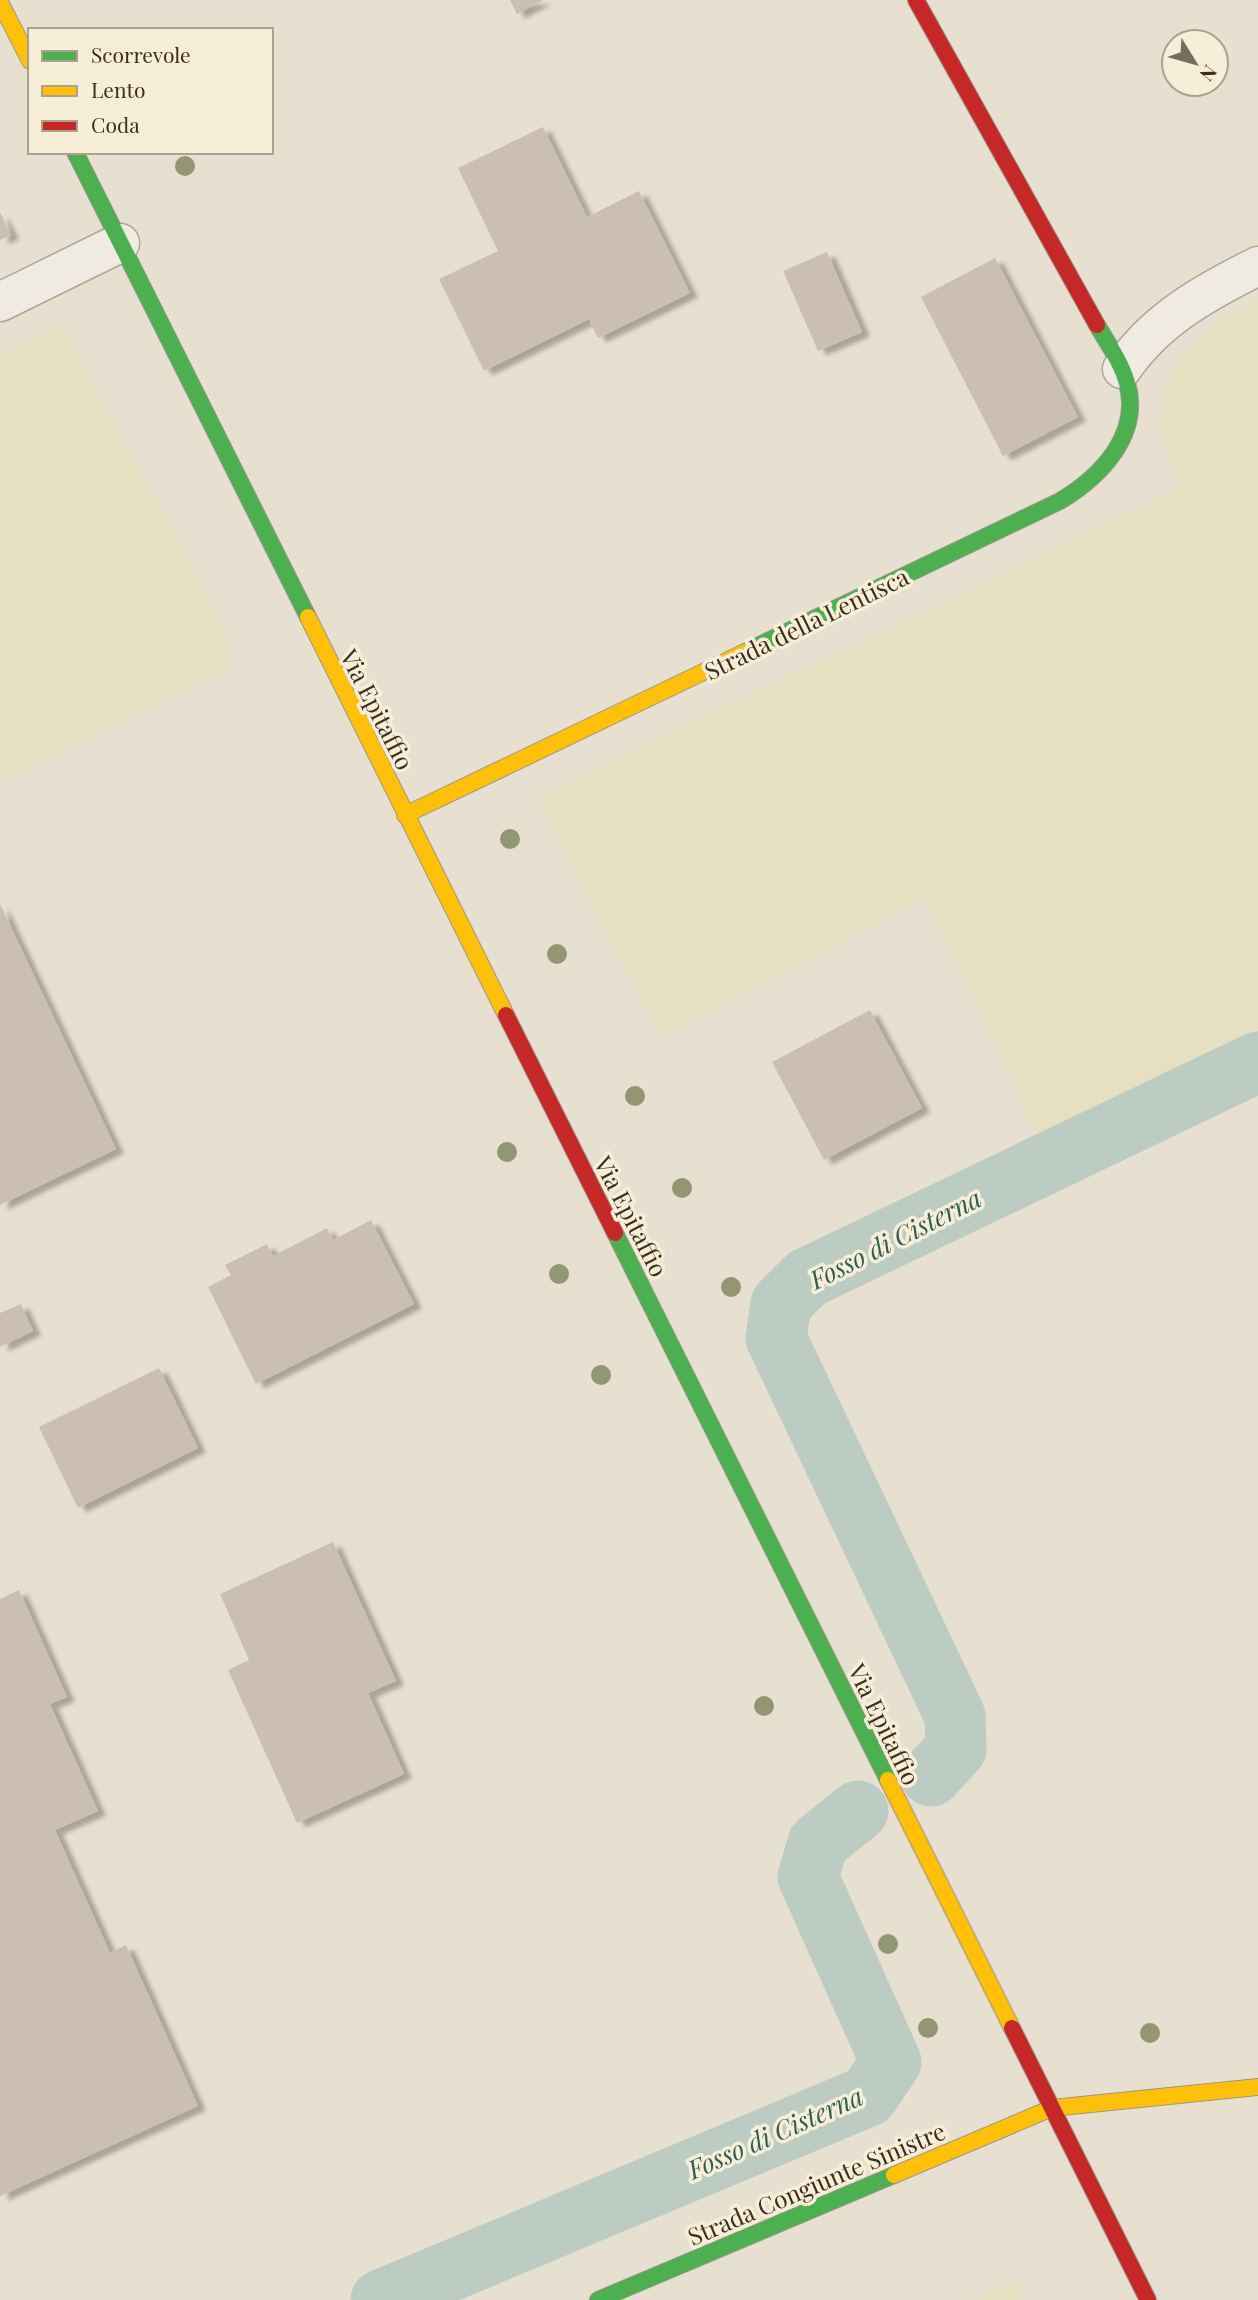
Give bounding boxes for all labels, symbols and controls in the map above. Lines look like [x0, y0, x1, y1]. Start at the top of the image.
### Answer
legend [28, 28, 273, 154]
north arrow [1160, 28, 1230, 98]
text: Scorrevole [91, 40, 191, 68]
text: N [1195, 61, 1224, 87]
text: Lento [91, 75, 145, 103]
text: Coda [91, 110, 140, 138]
street label: Strada della Lentisca [699, 560, 914, 686]
street label: Via Epitaffio [334, 643, 422, 775]
street label: Via Epitaffio [588, 1150, 676, 1282]
water label: Fosso di Cisterna [802, 1180, 987, 1297]
street label: Via Epitaffio [841, 1657, 928, 1790]
water label: Fosso di Cisterna [681, 2078, 868, 2187]
street label: Strada Congiunte Sinistre [682, 2114, 950, 2252]

